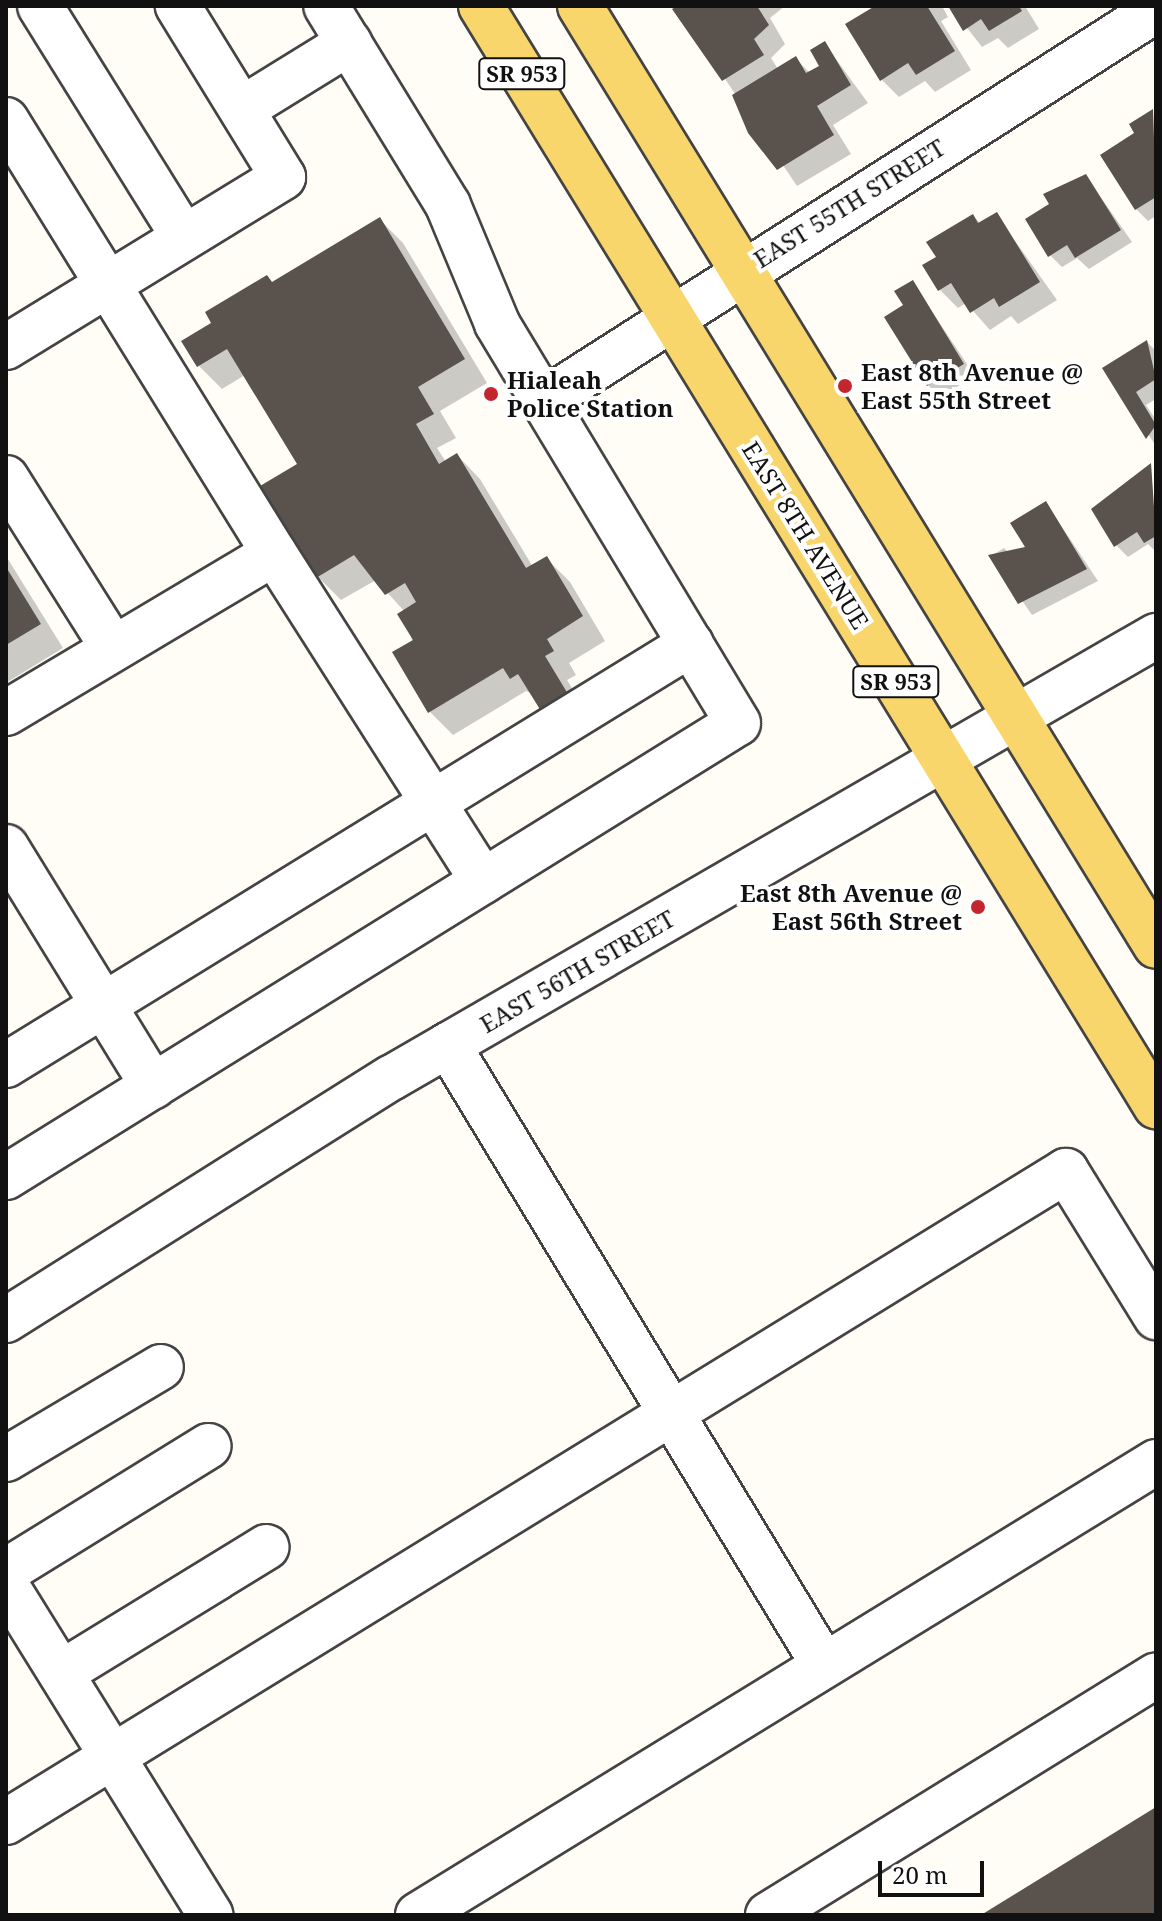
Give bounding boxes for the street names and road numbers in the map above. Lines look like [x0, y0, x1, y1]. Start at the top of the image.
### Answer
road number: SR 953 [478, 56, 566, 92]
street label: EAST 55TH STREET [748, 133, 950, 273]
street label: EAST 8TH AVENUE [737, 436, 875, 634]
road number: SR 953 [852, 664, 940, 700]
street label: EAST 56TH STREET [475, 904, 679, 1038]

